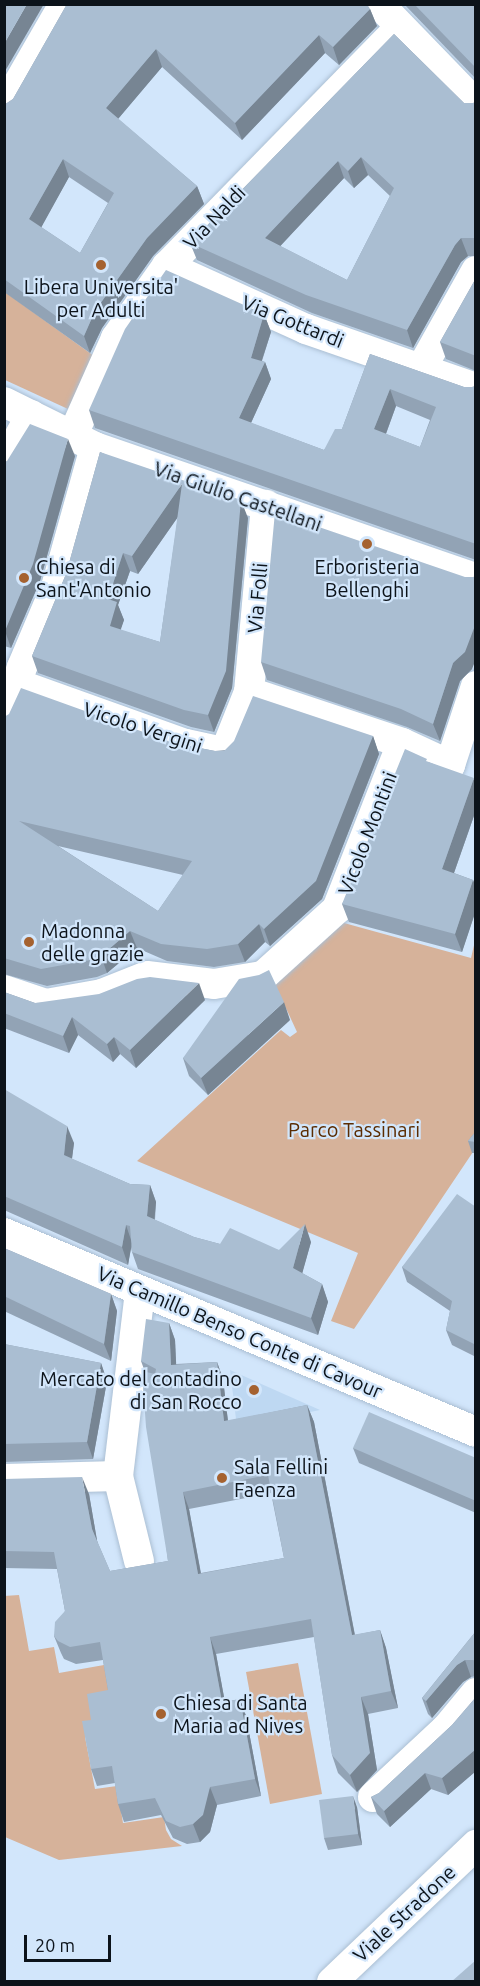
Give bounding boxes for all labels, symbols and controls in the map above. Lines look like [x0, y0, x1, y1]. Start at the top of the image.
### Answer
street label: Via Naldi [178, 180, 250, 254]
marker: Libera Universita' per Adulti [94, 258, 108, 272]
place label: Libera Universita' per Adulti [24, 274, 178, 321]
street label: Via Gottardi [238, 290, 348, 352]
street label: Via Giulio Castellani [151, 456, 325, 536]
marker: Erboristeria Bellenghi [360, 537, 374, 551]
place label: Chiesa di Sant'Antonio [36, 554, 151, 601]
place label: Erboristeria Bellenghi [315, 554, 419, 601]
street label: Via Folli [242, 562, 272, 634]
marker: Chiesa di Sant'Antonio [17, 571, 31, 585]
street label: Vicolo Vergini [80, 696, 206, 758]
street label: Vicolo Montini [332, 768, 402, 898]
place label: Madonna delle grazie [41, 918, 144, 965]
marker: Madonna delle grazie [22, 935, 36, 949]
park label: Parco Tassinari [288, 1117, 420, 1141]
street label: Via Camillo Benso Conte di Cavour [94, 1261, 386, 1403]
place label: Mercato del contadino di San Rocco [40, 1366, 242, 1413]
marker: Mercato del contadino di San Rocco [247, 1383, 261, 1397]
place label: Sala Fellini Faenza [234, 1454, 328, 1501]
marker: Sala Fellini Faenza [215, 1471, 229, 1485]
place label: Chiesa di Santa Maria ad Nives [173, 1690, 308, 1737]
marker: Chiesa di Santa Maria ad Nives [154, 1707, 168, 1721]
street label: Viale Stradone [348, 1859, 460, 1967]
scale bar [27, 1923, 114, 1961]
text: 20 m [35, 1935, 75, 1955]

